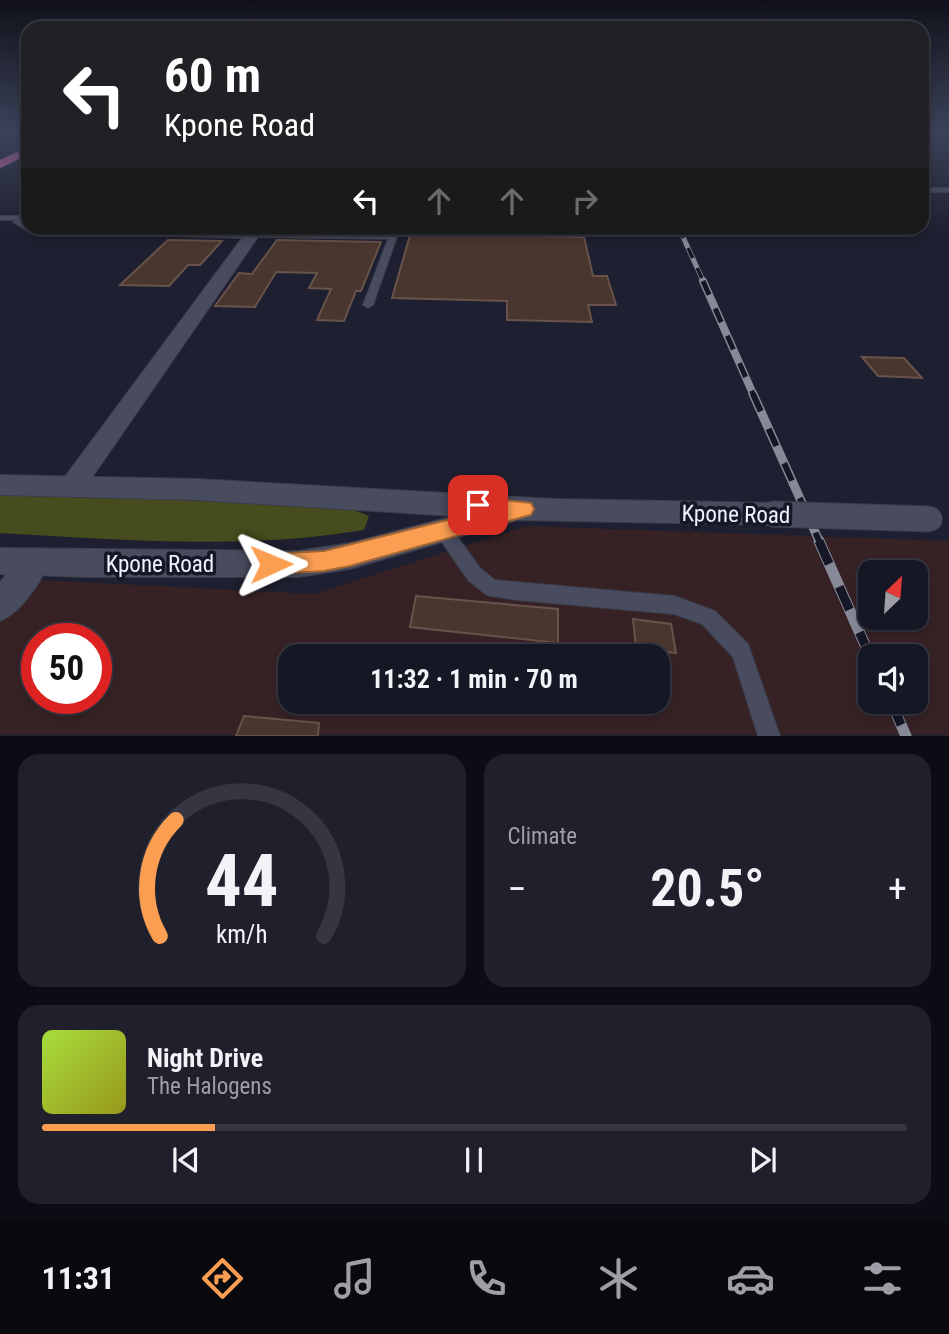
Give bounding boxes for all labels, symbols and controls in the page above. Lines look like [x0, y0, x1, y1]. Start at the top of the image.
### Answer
text: 60 m [164, 47, 261, 104]
icon: left [49, 49, 140, 140]
text: Kpone Road [164, 106, 315, 144]
icon: left [347, 182, 385, 220]
icon: ahead [420, 182, 458, 220]
icon: ahead [493, 182, 531, 220]
icon: right [566, 182, 604, 220]
pin [448, 475, 508, 535]
icon: arrive [459, 486, 497, 524]
street label: Kpone Road [681, 500, 790, 529]
position arrow [234, 527, 308, 601]
street label: Kpone Road [106, 551, 214, 578]
north arrow [858, 560, 928, 630]
map controls [858, 560, 928, 714]
speed limit sign: 50 [21, 623, 112, 714]
button: sound [858, 644, 928, 714]
text: 11:32 · 1 min · 70 m [370, 664, 578, 694]
text: Climate [508, 823, 577, 850]
text: 44 [205, 839, 279, 925]
text: 20.5° [650, 858, 764, 919]
text: − [508, 867, 527, 911]
text: + [888, 867, 907, 911]
text: km/h [216, 920, 267, 949]
text: Night Drive [147, 1043, 263, 1073]
text: The Halogens [147, 1073, 272, 1100]
icon: previous [167, 1141, 205, 1179]
icon: pause [455, 1141, 493, 1179]
icon: next [744, 1141, 782, 1179]
icon: directions [198, 1254, 247, 1303]
icon: music [330, 1254, 379, 1303]
icon: phone [462, 1254, 511, 1303]
icon: climate [594, 1254, 643, 1303]
icon: car [726, 1254, 775, 1303]
icon: filters [858, 1254, 907, 1303]
text: 11:31 [42, 1259, 115, 1297]

